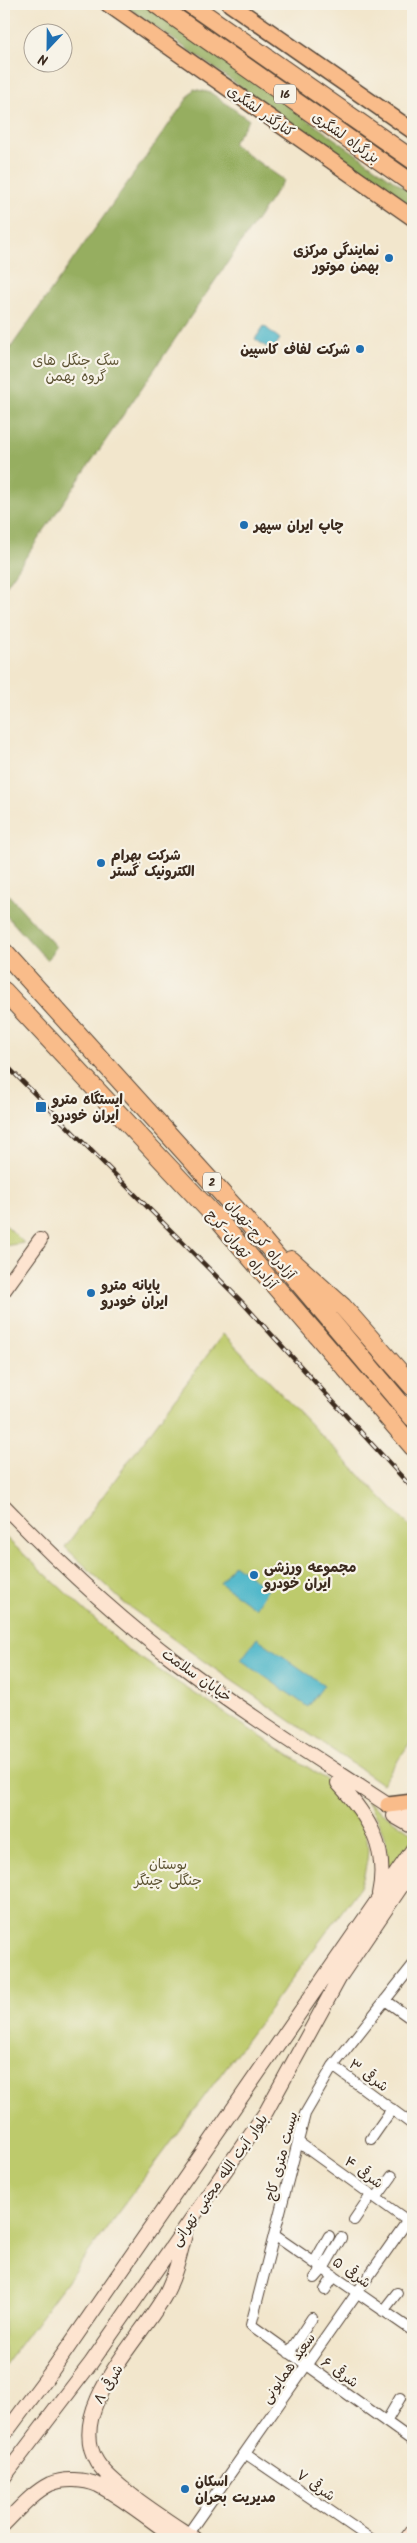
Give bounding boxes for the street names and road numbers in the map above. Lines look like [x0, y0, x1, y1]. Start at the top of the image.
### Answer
street label: کنارگذر لشگری [222, 80, 299, 143]
road number: 16 [274, 85, 296, 104]
street label: بزرگراه لشگری [307, 106, 384, 169]
road number: 2 [203, 1172, 221, 1192]
street label: آزادراه کرج-تهران [220, 1195, 301, 1285]
street label: آزادراه تهران-کرج [200, 1205, 282, 1295]
street label: خیابان سلامت [157, 1644, 236, 1708]
street label: ۳ شرقی [344, 2054, 393, 2098]
street label: بیست متری کاج [259, 2109, 304, 2203]
street label: بلوار آیت الله مجتبی تهرانی [166, 2110, 274, 2251]
street label: ۴ شرقی [339, 2151, 388, 2195]
street label: ۵ شرقی [328, 2252, 375, 2294]
street label: سعید همایونی [256, 2329, 321, 2409]
street label: ۶ شرقی [316, 2352, 363, 2394]
street label: ۸ شرقی [88, 2360, 129, 2409]
street label: ۷ شرقی [291, 2464, 339, 2507]

